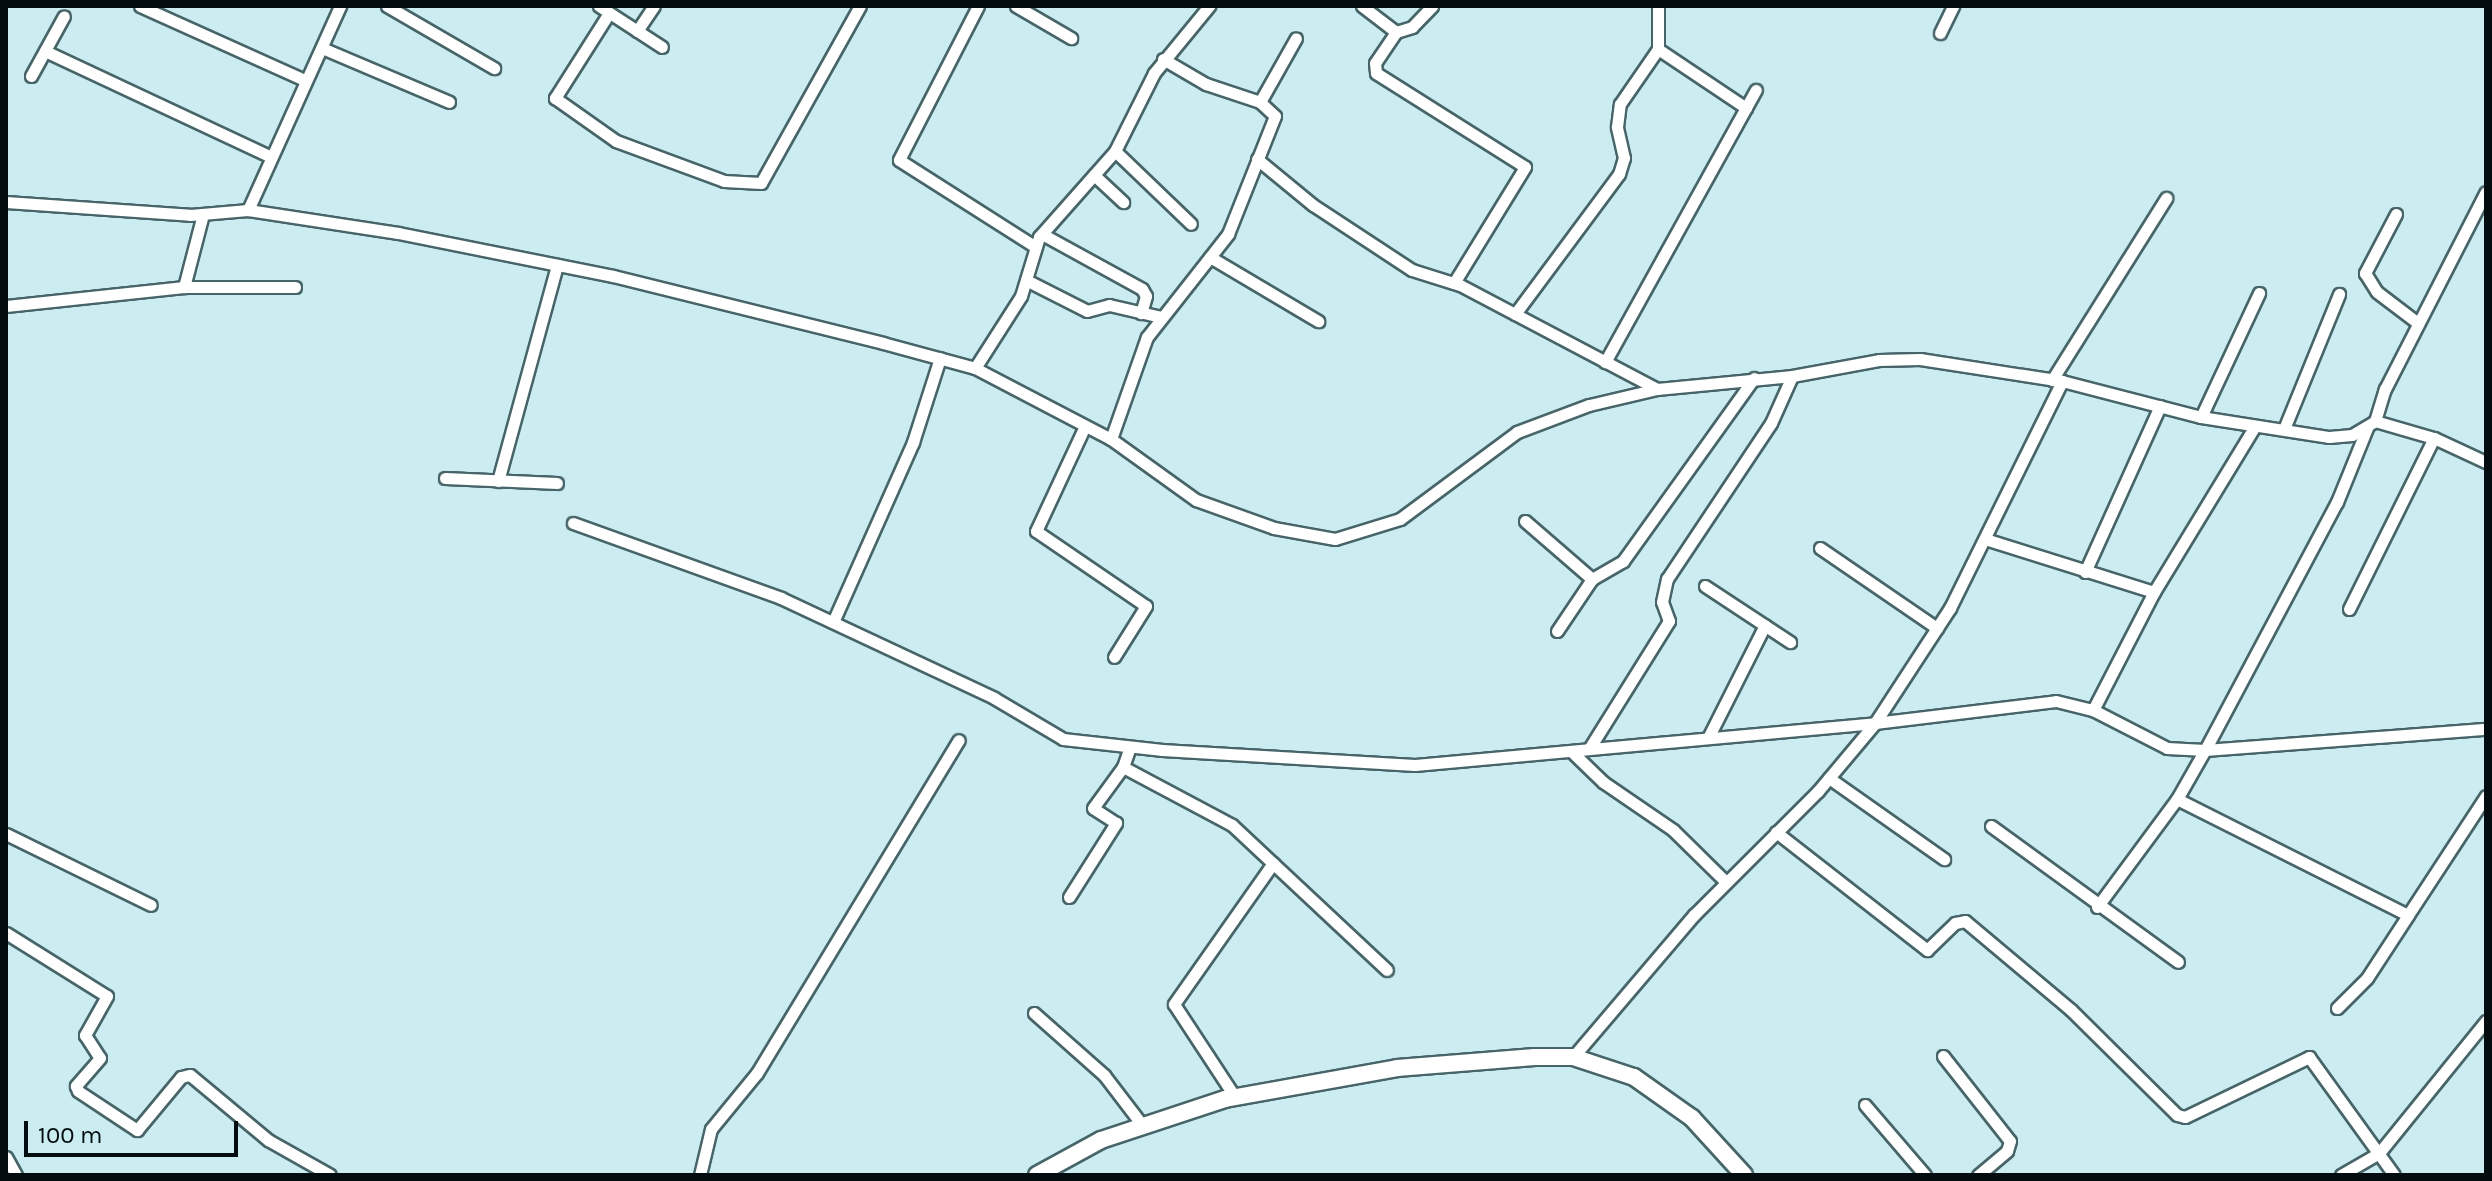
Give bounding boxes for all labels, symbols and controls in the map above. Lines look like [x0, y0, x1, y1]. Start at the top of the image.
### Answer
scale bar [28, 1105, 242, 1155]
text: 100 m [38, 1121, 103, 1149]

